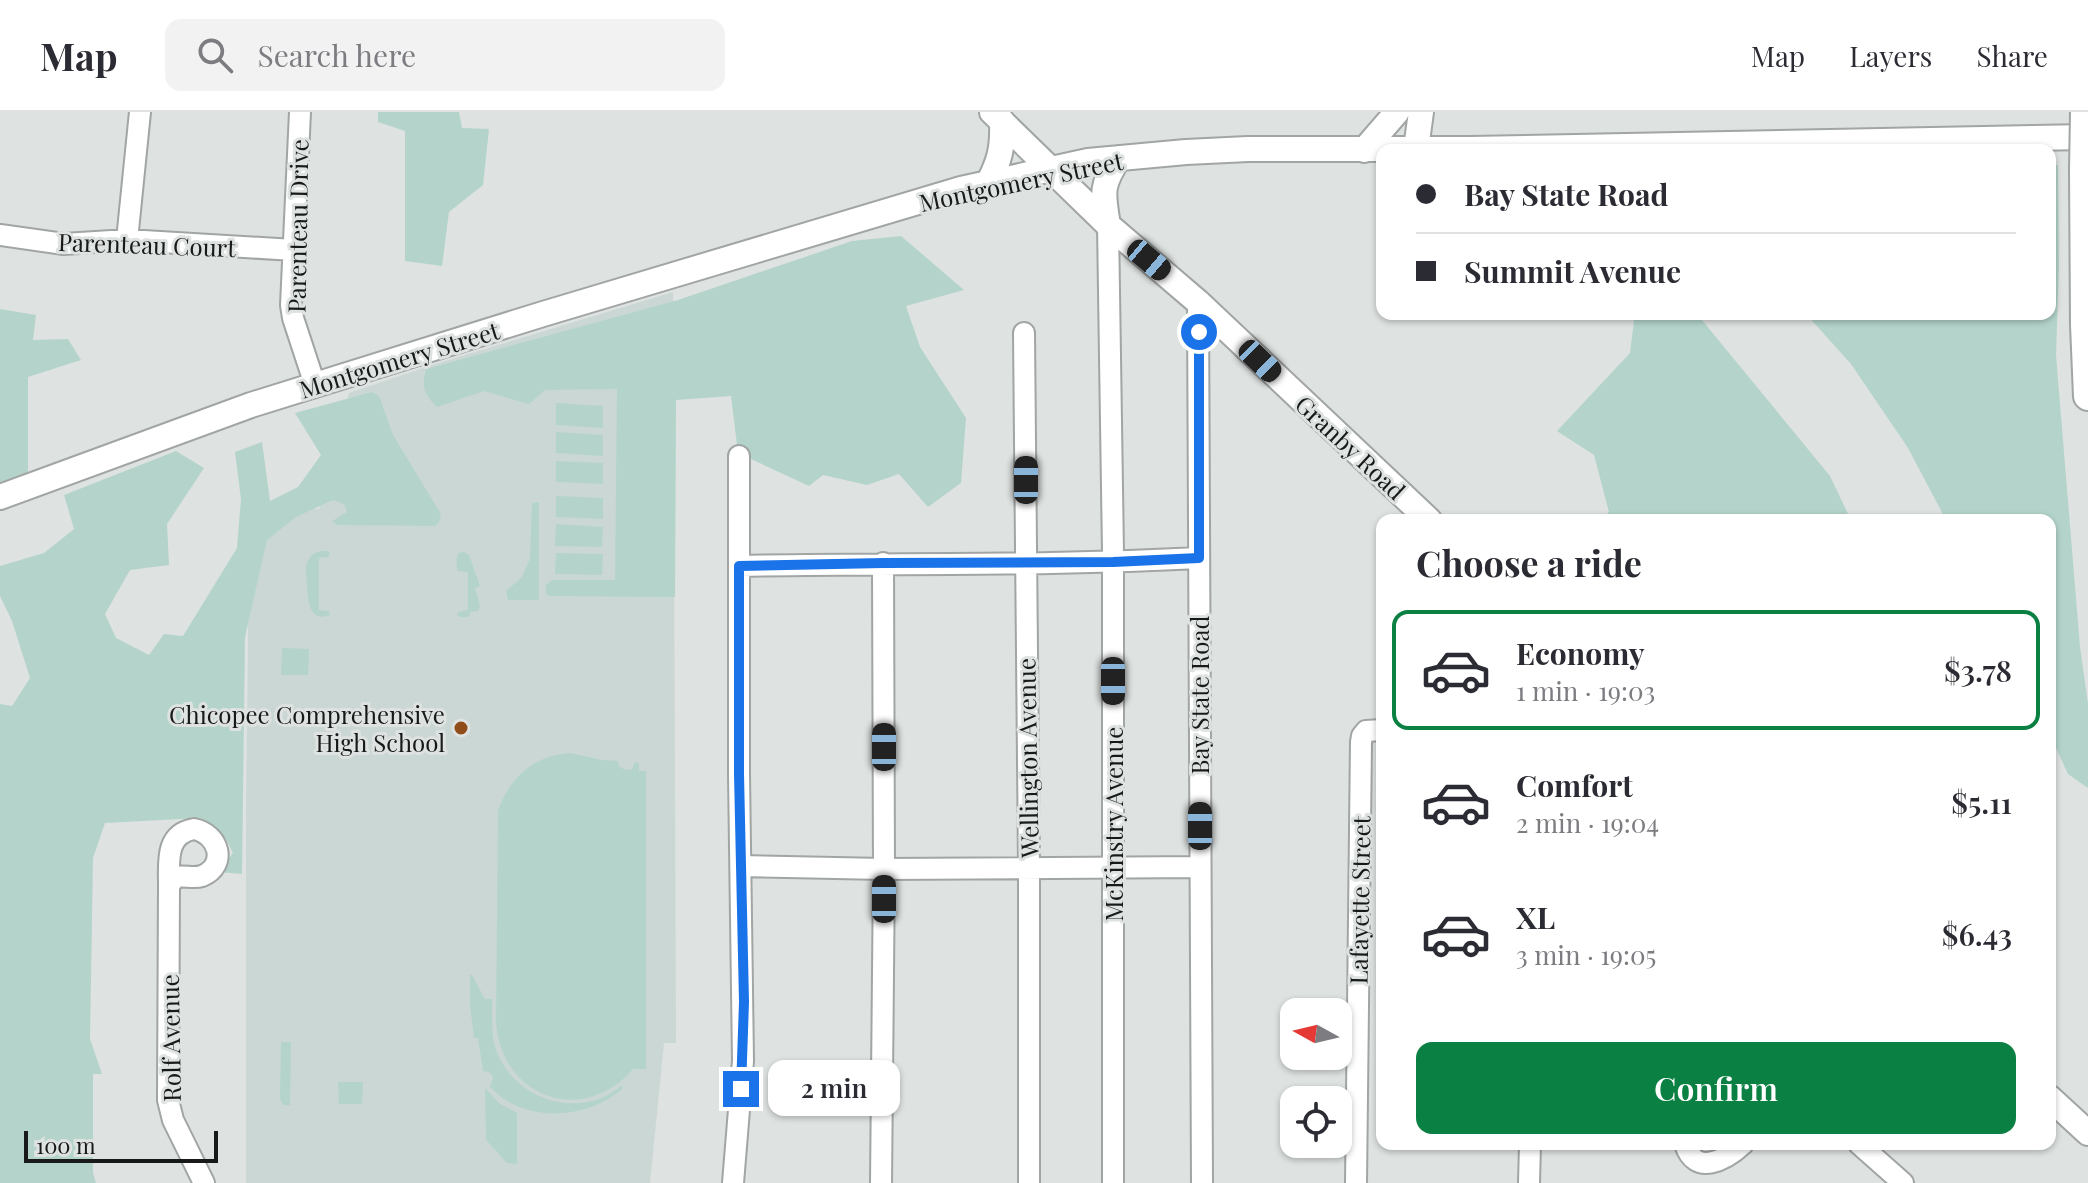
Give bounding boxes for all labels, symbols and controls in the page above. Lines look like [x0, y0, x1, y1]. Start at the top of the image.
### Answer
search box [165, 19, 725, 91]
text: Map [40, 30, 117, 81]
icon: search [193, 33, 237, 77]
text: Search here [257, 35, 416, 75]
text: Map [1751, 37, 1805, 74]
text: Layers [1849, 37, 1932, 74]
text: Share [1976, 37, 2048, 74]
street label: Parenteau Drive [279, 139, 315, 313]
street label: Montgomery Street [916, 144, 1126, 218]
text: Bay State Road [1464, 174, 1669, 214]
street label: Parenteau Court [58, 225, 237, 263]
car [1123, 235, 1175, 285]
text: Summit Avenue [1464, 251, 1681, 291]
street label: Montgomery Street [295, 313, 503, 405]
route start [1181, 314, 1217, 350]
car [1234, 336, 1286, 386]
street label: Granby Road [1289, 388, 1413, 506]
car [1014, 456, 1038, 504]
text: Choose a ride [1416, 538, 1642, 586]
street label: Bay State Road [1183, 616, 1215, 774]
text: Economy [1516, 633, 1645, 673]
icon: car [1420, 634, 1492, 706]
text: $3.78 [1944, 650, 2012, 690]
car [1101, 657, 1125, 705]
street label: Wellington Avenue [1009, 658, 1045, 859]
text: 1 min · 19:03 [1516, 673, 1655, 708]
place label: Chicopee Comprehensive High School [169, 698, 445, 758]
marker: Chicopee Comprehensive High School [452, 719, 470, 737]
car [872, 723, 896, 771]
street label: McKinstry Avenue [1097, 727, 1129, 921]
text: Comfort [1516, 765, 1633, 805]
icon: car [1420, 766, 1492, 838]
text: $5.11 [1951, 782, 2012, 822]
car [1188, 802, 1212, 850]
text: 2 min · 19:04 [1516, 805, 1659, 840]
street label: Lafayette Street [1342, 815, 1376, 985]
car [872, 875, 896, 923]
text: XL [1516, 897, 1555, 937]
icon: car [1420, 898, 1492, 970]
text: $6.43 [1942, 914, 2012, 954]
text: 3 min · 19:05 [1516, 937, 1656, 972]
street label: Rolf Avenue [153, 974, 187, 1102]
north arrow [1280, 998, 1352, 1070]
map controls [1280, 998, 1352, 1158]
button: Confirm [1416, 1042, 2016, 1134]
callout: 2 min [769, 1061, 901, 1117]
text: 2 min [801, 1070, 867, 1105]
route end [723, 1071, 759, 1107]
button: locate [1280, 1086, 1352, 1158]
scale bar [24, 1127, 218, 1163]
text: 100 m [36, 1130, 96, 1160]

